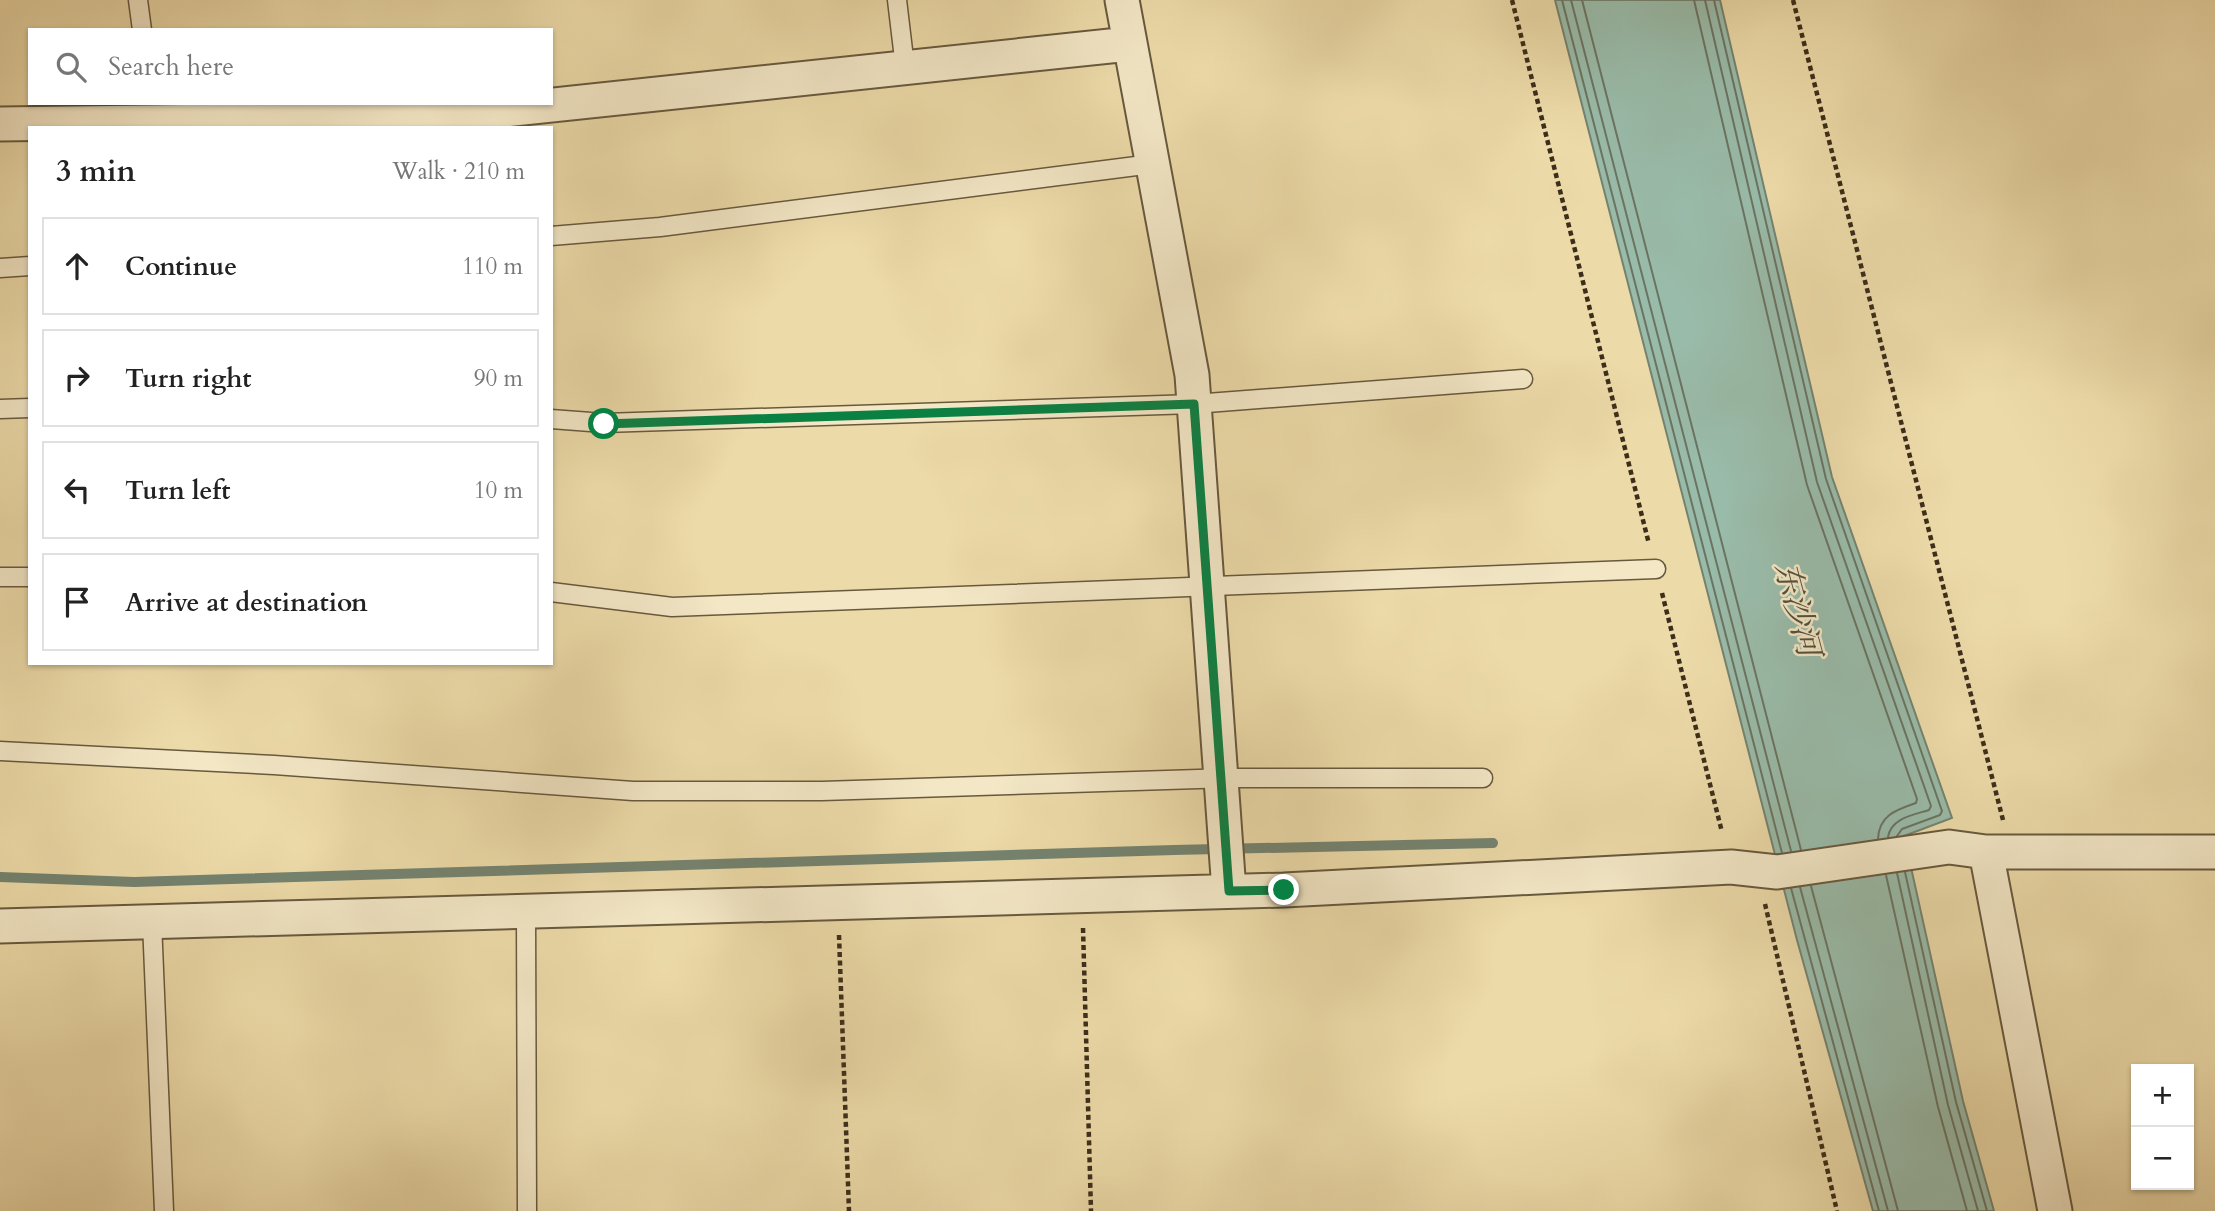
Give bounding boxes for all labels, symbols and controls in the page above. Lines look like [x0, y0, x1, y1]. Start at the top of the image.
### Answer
search box [28, 28, 553, 105]
icon: search [52, 48, 90, 86]
text: Search here [108, 49, 234, 84]
text: 3 min [56, 151, 136, 192]
text: Walk · 210 m [392, 156, 525, 187]
icon: ahead [58, 247, 96, 285]
text: Continue [125, 249, 237, 284]
text: 110 m [462, 251, 523, 282]
icon: right [58, 359, 96, 397]
text: Turn right [125, 361, 252, 396]
text: 90 m [474, 363, 523, 394]
route start [588, 408, 619, 439]
icon: left [58, 471, 96, 509]
text: Turn left [125, 473, 230, 508]
text: 10 m [474, 475, 523, 506]
water label: 东沙河 [1763, 557, 1832, 666]
icon: arrive [58, 583, 96, 621]
text: Arrive at destination [125, 585, 368, 620]
route end [1268, 874, 1299, 905]
map controls [2131, 1064, 2194, 1190]
button: + [2131, 1064, 2194, 1127]
button: − [2131, 1127, 2194, 1190]

